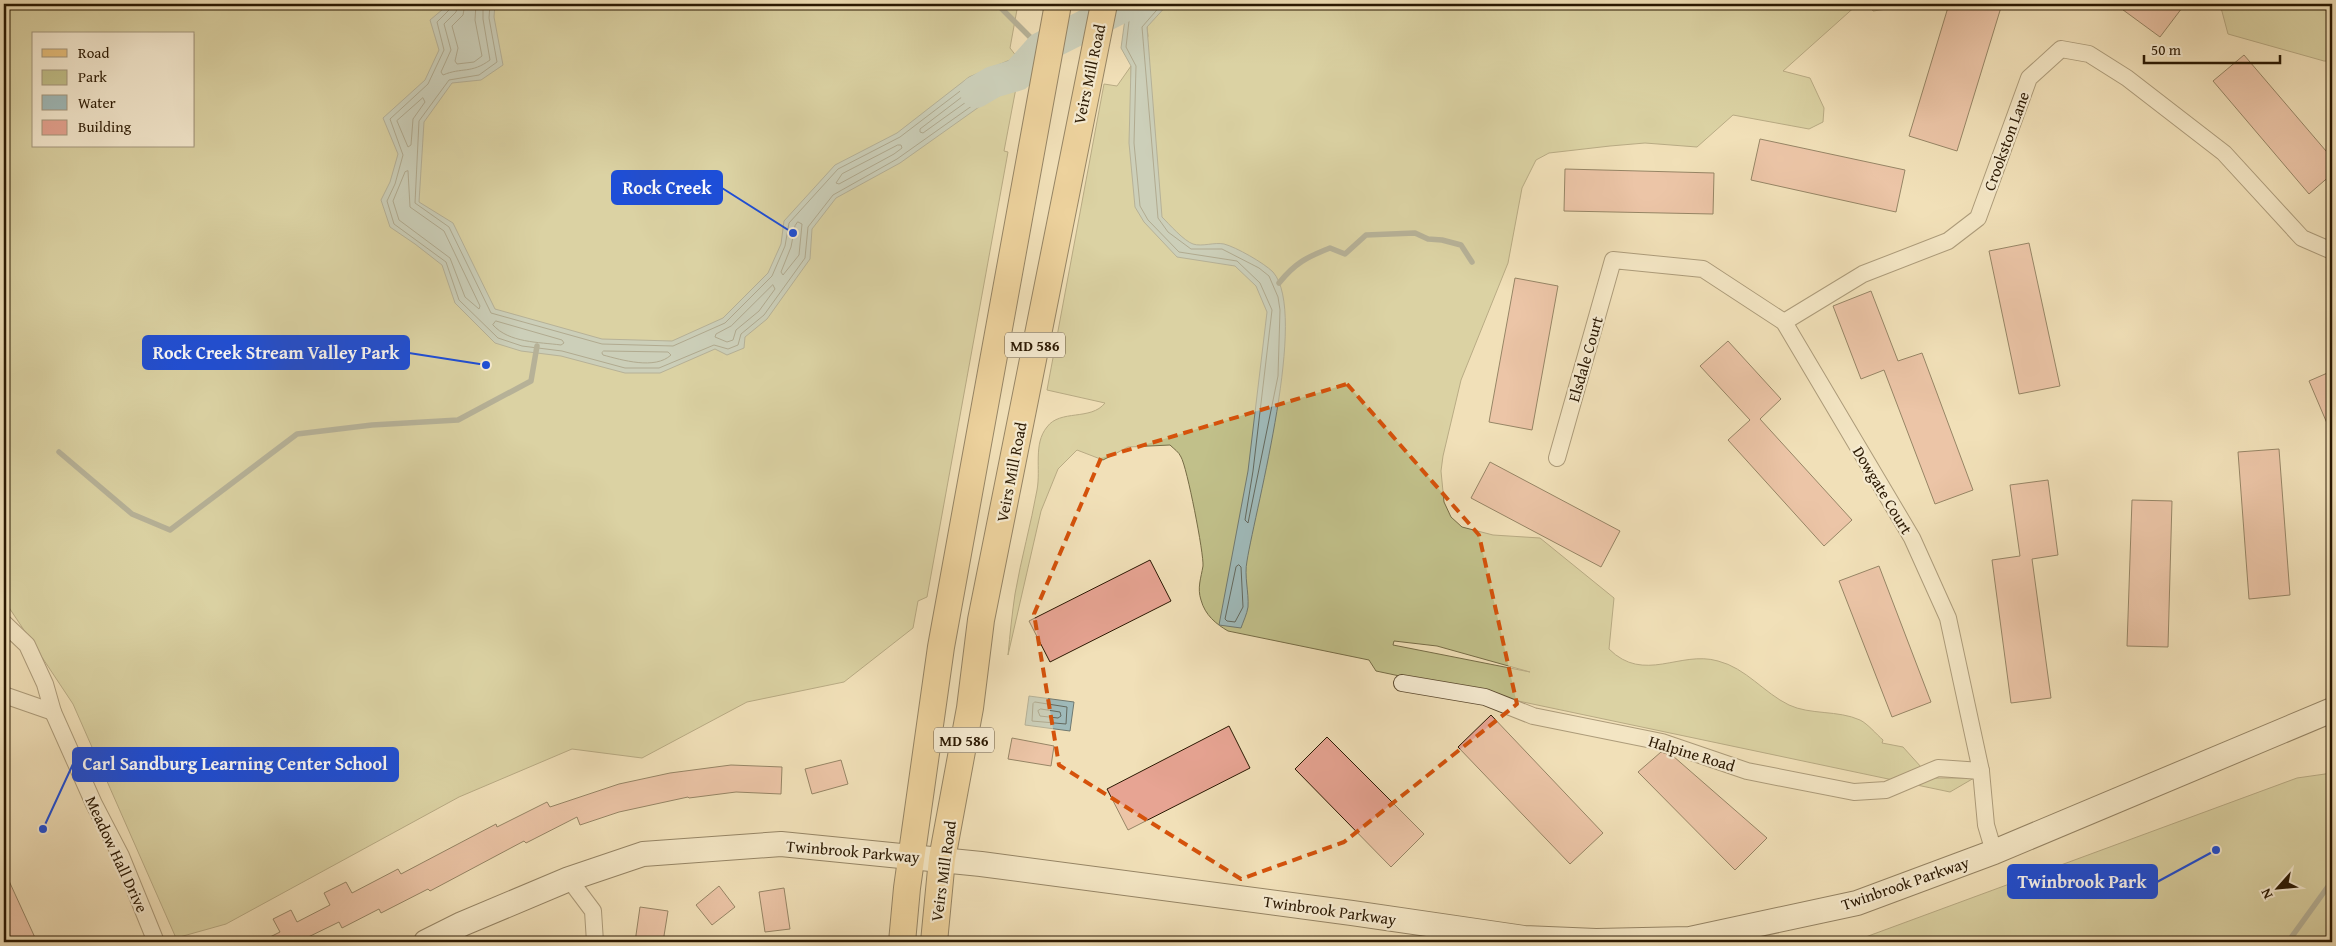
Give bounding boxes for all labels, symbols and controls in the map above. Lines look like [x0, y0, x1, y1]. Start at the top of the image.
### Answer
street label: Veirs Mill Road [1067, 21, 1111, 126]
legend [32, 32, 195, 148]
scale bar [2144, 32, 2280, 64]
text: 50 m [2151, 39, 2182, 60]
text: Road [78, 42, 109, 63]
text: Park [78, 66, 107, 87]
street label: Crookston Lane [1977, 88, 2035, 194]
text: Water [78, 92, 116, 113]
text: Building [78, 116, 132, 137]
callout: Rock Creek [612, 171, 722, 204]
text: Rock Creek [622, 174, 712, 201]
street label: Elsdale Court [1561, 313, 1609, 405]
road number: MD 586 [1005, 332, 1065, 358]
callout: Rock Creek Stream Valley Park [143, 336, 409, 369]
text: Rock Creek Stream Valley Park [153, 339, 400, 366]
street label: Veirs Mill Road [990, 419, 1033, 524]
street label: Dowgate Court [1847, 441, 1919, 539]
road number: MD 586 [934, 728, 994, 752]
street label: Halpine Road [1646, 728, 1739, 778]
callout: Carl Sandburg Learning Center School [73, 748, 398, 781]
text: Carl Sandburg Learning Center School [82, 750, 388, 777]
street label: Meadow Hall Drive [79, 792, 155, 916]
street label: Veirs Mill Road [924, 819, 962, 923]
street label: Twinbrook Parkway [785, 833, 921, 869]
street label: Twinbrook Parkway [1838, 850, 1972, 916]
north arrow [2254, 864, 2304, 914]
callout: Twinbrook Park [2008, 865, 2157, 898]
text: Twinbrook Park [2017, 868, 2147, 895]
text: N [2255, 885, 2277, 903]
street label: Twinbrook Parkway [1262, 889, 1398, 931]

